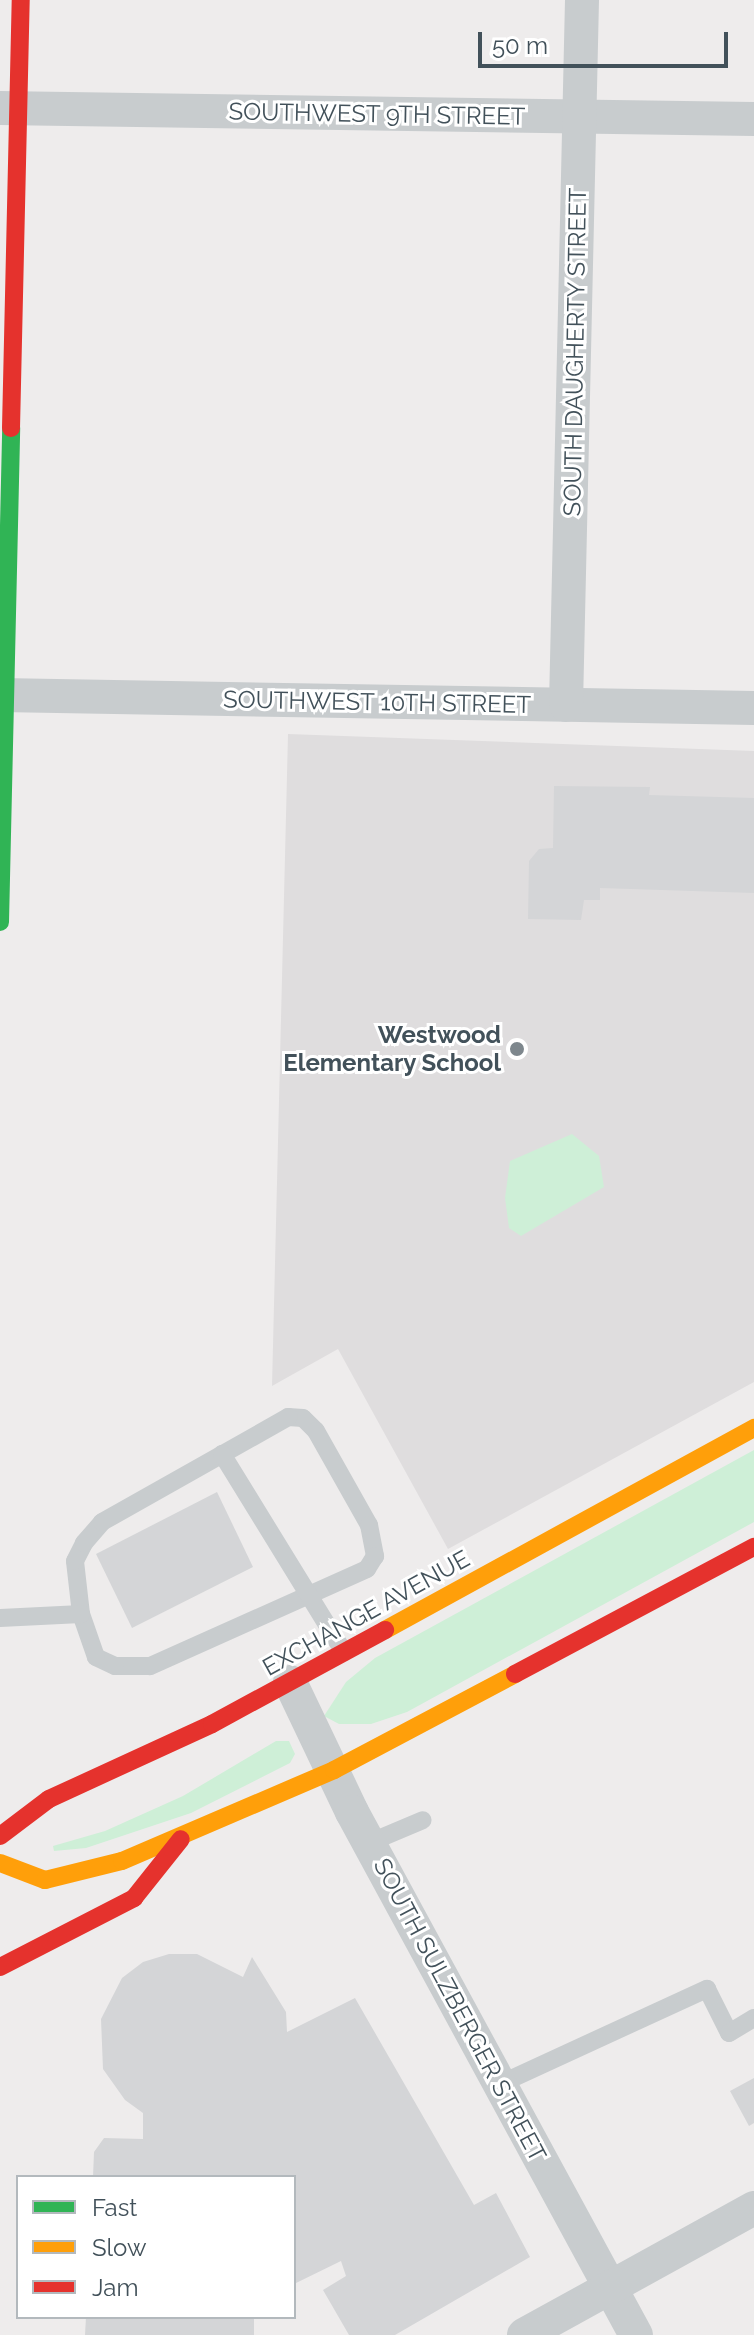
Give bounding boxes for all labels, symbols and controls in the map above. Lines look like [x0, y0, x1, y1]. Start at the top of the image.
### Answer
scale bar [482, 16, 732, 66]
text: 50 m [492, 31, 548, 60]
street label: SOUTHWEST 9TH STREET [228, 97, 526, 131]
street label: SOUTH DAUGHERTY STREET [558, 187, 592, 517]
street label: SOUTHWEST 10TH STREET [222, 685, 532, 719]
place label: Westwood Elementary School [283, 1021, 501, 1077]
marker: Westwood Elementary School [508, 1040, 526, 1058]
street label: EXCHANGE AVENUE [257, 1544, 475, 1682]
street label: SOUTH SULZBERGER STREET [368, 1853, 552, 2167]
legend [16, 2175, 296, 2319]
text: Fast [92, 2193, 137, 2222]
text: Slow [92, 2233, 146, 2262]
text: Jam [92, 2273, 138, 2302]

